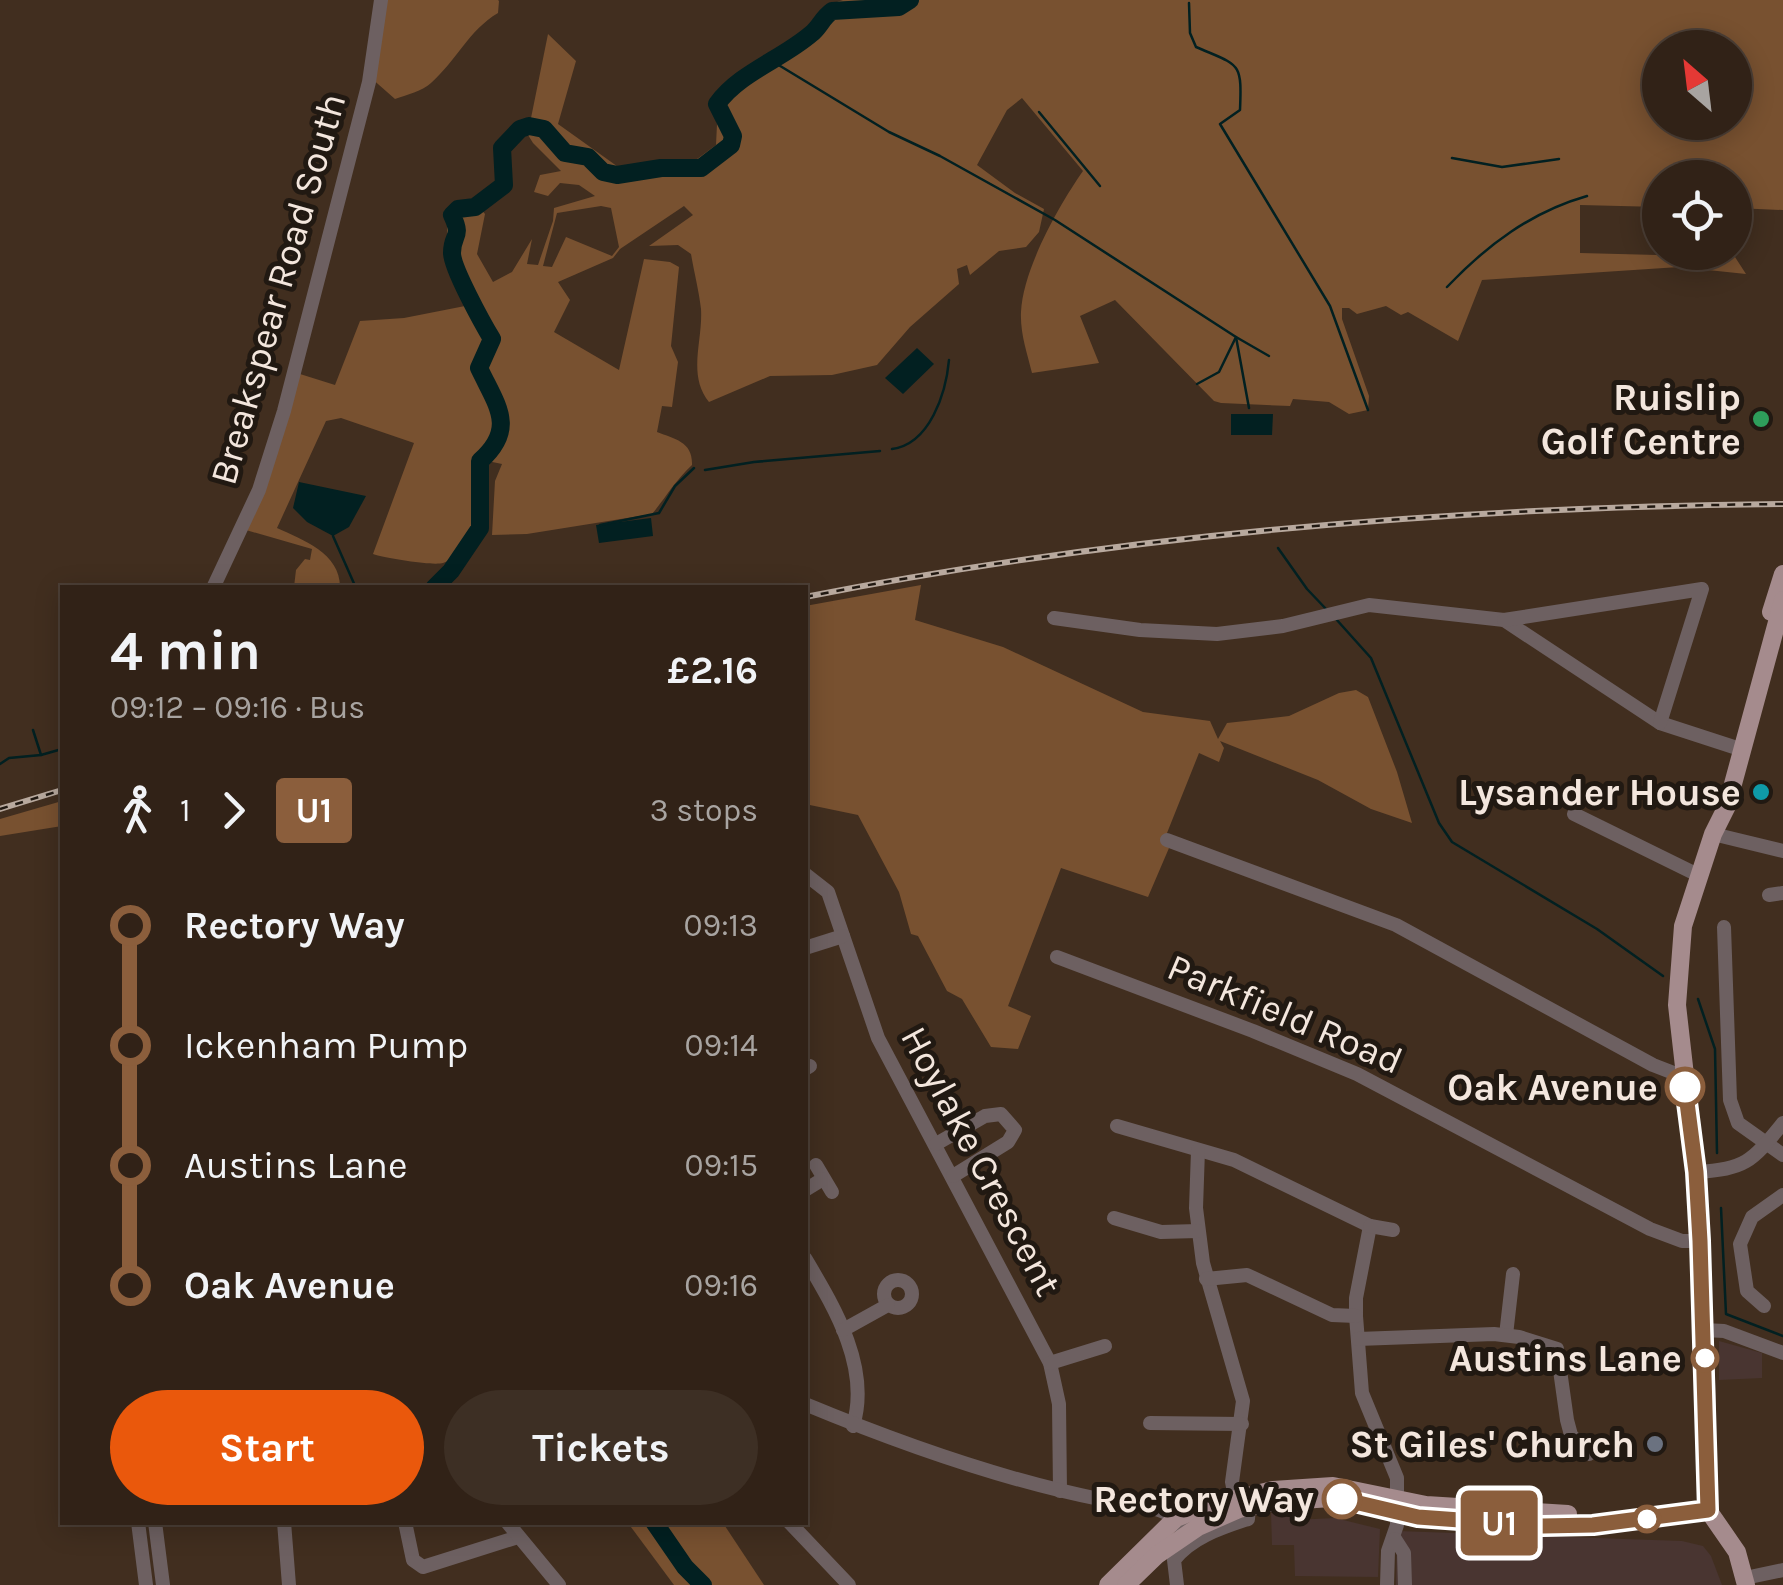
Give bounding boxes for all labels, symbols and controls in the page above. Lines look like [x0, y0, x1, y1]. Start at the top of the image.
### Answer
north arrow [1642, 30, 1752, 140]
map controls [1642, 30, 1752, 270]
street label: Breakspear Road South [201, 88, 355, 490]
button: locate [1642, 160, 1752, 270]
place label: Ruislip Golf Centre [1541, 375, 1741, 464]
marker: Ruislip Golf Centre [1750, 408, 1772, 430]
text: 4 min [110, 619, 261, 683]
text: £2.16 [667, 648, 758, 693]
text: 09:12 – 09:16 · Bus [110, 689, 365, 726]
place label: Lysander House [1458, 770, 1741, 815]
marker: Lysander House [1750, 781, 1772, 803]
icon: walk [110, 783, 165, 838]
icon: forward [206, 783, 261, 838]
text: U1 [296, 790, 332, 831]
text: 1 [180, 792, 191, 829]
text: 3 stops [650, 792, 758, 829]
text: Rectory Way [184, 903, 405, 948]
text: 09:13 [684, 907, 758, 944]
street label: Parkfield Road [1161, 944, 1409, 1084]
street label: Hoylake Crescent [891, 1019, 1071, 1303]
text: Ickenham Pump [184, 1023, 468, 1068]
text: 09:14 [685, 1027, 758, 1064]
place label: Oak Avenue [1447, 1065, 1658, 1110]
marker: Oak Avenue [1666, 1068, 1704, 1106]
text: Austins Lane [184, 1143, 407, 1188]
text: 09:15 [684, 1147, 758, 1184]
text: Oak Avenue [184, 1263, 395, 1308]
text: 09:16 [684, 1267, 758, 1304]
place label: Austins Lane [1449, 1336, 1682, 1381]
marker: Austins Lane [1692, 1345, 1718, 1371]
button: Start [110, 1390, 424, 1505]
button: Tickets [444, 1390, 758, 1505]
place label: St Giles' Church [1350, 1422, 1635, 1467]
marker: St Giles' Church [1644, 1433, 1666, 1455]
place label: Rectory Way [1093, 1477, 1314, 1522]
marker: Rectory Way [1323, 1480, 1361, 1518]
line badge: U1 [1454, 1490, 1544, 1556]
text: U1 [1481, 1503, 1517, 1544]
unlabelled marker [1634, 1506, 1660, 1532]

